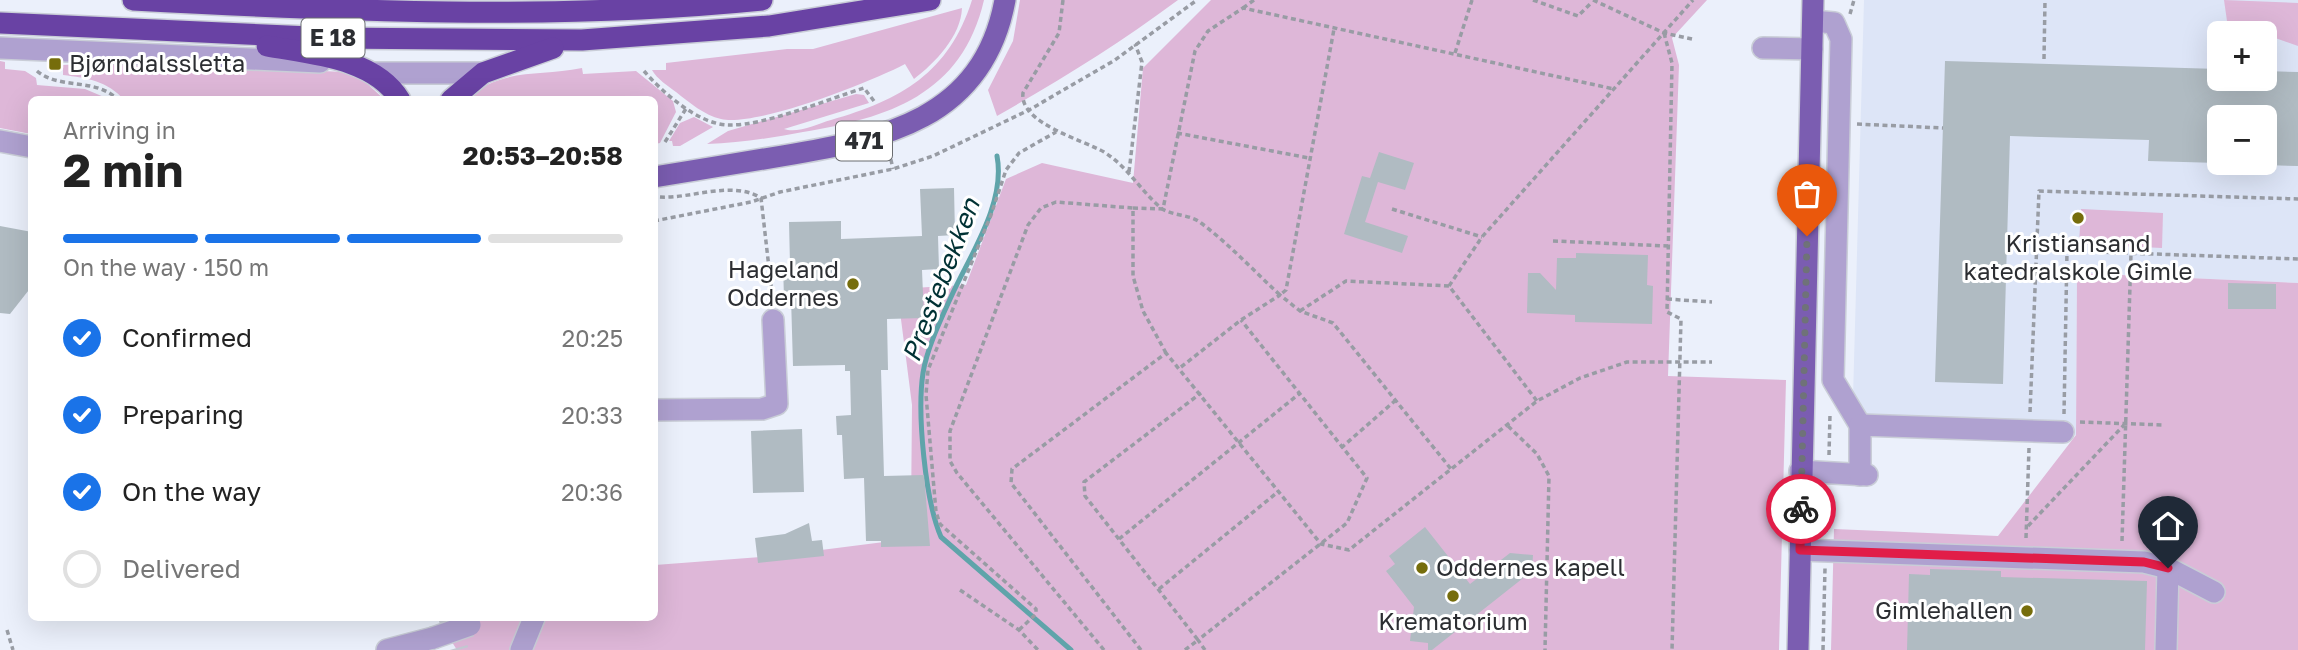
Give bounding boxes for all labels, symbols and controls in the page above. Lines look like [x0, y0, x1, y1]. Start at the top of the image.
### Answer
road number: E 18 [302, 19, 364, 58]
map controls [2207, 21, 2277, 175]
button: + [2207, 21, 2277, 91]
place label: Bjørndalssletta [69, 48, 245, 77]
marker: Bjørndalssletta [47, 56, 63, 72]
button: − [2207, 105, 2277, 175]
text: Arriving in [63, 116, 176, 144]
road number: 471 [836, 122, 892, 160]
text: 20:53–20:58 [463, 140, 623, 171]
text: 2 min [63, 142, 183, 197]
pin [1777, 164, 1837, 236]
icon: bag [1788, 175, 1826, 213]
water label: Prestebekken [895, 193, 986, 366]
marker: Kristiansand katedralskole Gimle [2070, 210, 2086, 226]
place label: Kristiansand katedralskole Gimle [1964, 228, 2192, 285]
text: On the way · 150 m [63, 253, 269, 281]
place label: Hageland Oddernes [727, 254, 839, 311]
marker: Hageland Oddernes [845, 276, 861, 292]
icon: check [63, 319, 101, 357]
text: Confirmed [122, 322, 252, 353]
text: 20:25 [562, 324, 623, 352]
icon: check [63, 396, 101, 434]
text: Preparing [122, 399, 244, 430]
text: 20:33 [562, 401, 623, 429]
icon: check [63, 473, 101, 511]
courier [1766, 474, 1836, 544]
text: On the way [122, 476, 261, 507]
text: 20:36 [561, 478, 623, 506]
icon: bike [1782, 490, 1820, 528]
pin [2138, 496, 2198, 568]
icon: home [2149, 507, 2187, 545]
place label: Oddernes kapell [1436, 552, 1625, 581]
text: Delivered [122, 553, 241, 584]
marker: Oddernes kapell [1414, 560, 1430, 576]
marker: Krematorium [1445, 588, 1461, 604]
place label: Gimlehallen [1875, 595, 2013, 624]
marker: Gimlehallen [2019, 603, 2035, 619]
place label: Krematorium [1378, 606, 1528, 635]

